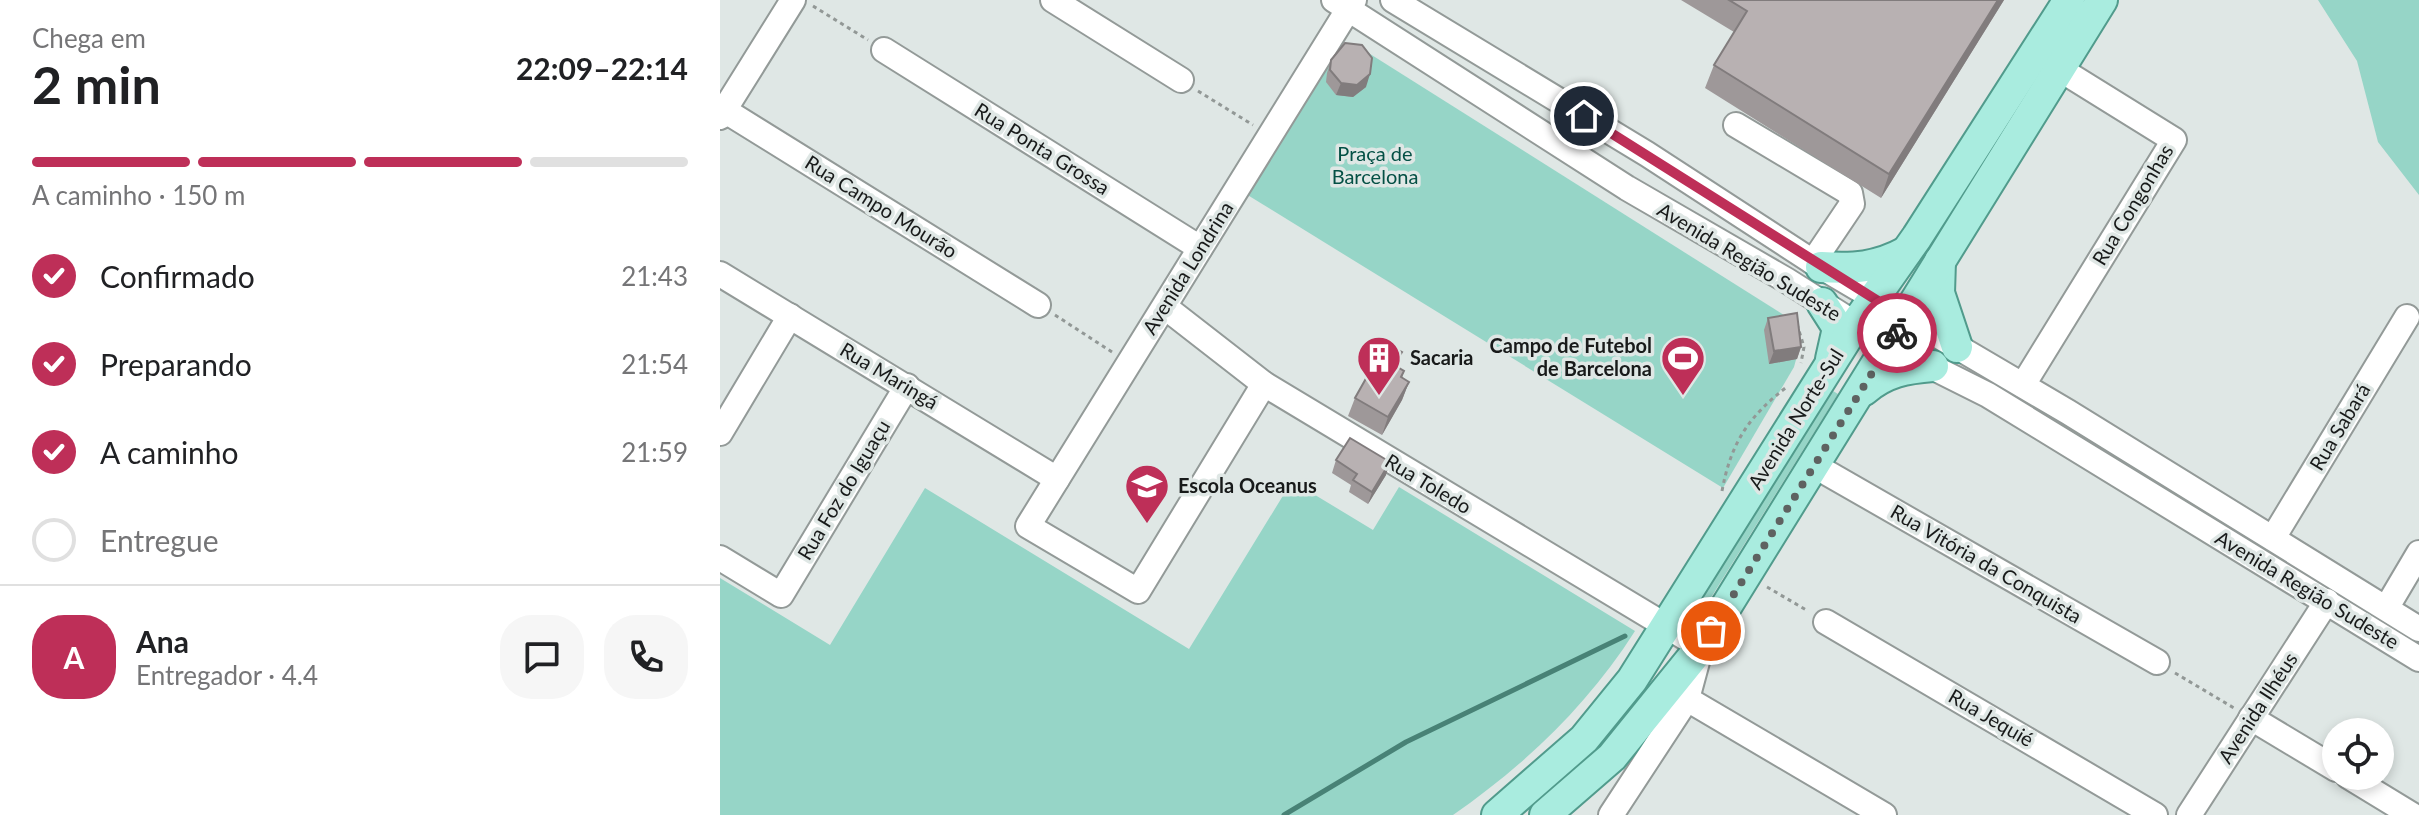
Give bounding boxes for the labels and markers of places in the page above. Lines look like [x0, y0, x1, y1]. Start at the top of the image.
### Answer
pin [1550, 82, 1618, 150]
place label: Campo de Futebol de Barcelona [1490, 333, 1652, 380]
building icon: Sacaria [1355, 334, 1403, 397]
sports icon: Campo de Futebol de Barcelona [1659, 334, 1707, 397]
place label: Sacaria [1410, 345, 1473, 369]
school or university icon: Escola Oceanus [1123, 462, 1171, 525]
place label: Escola Oceanus [1178, 473, 1317, 497]
pin [1677, 597, 1745, 665]

